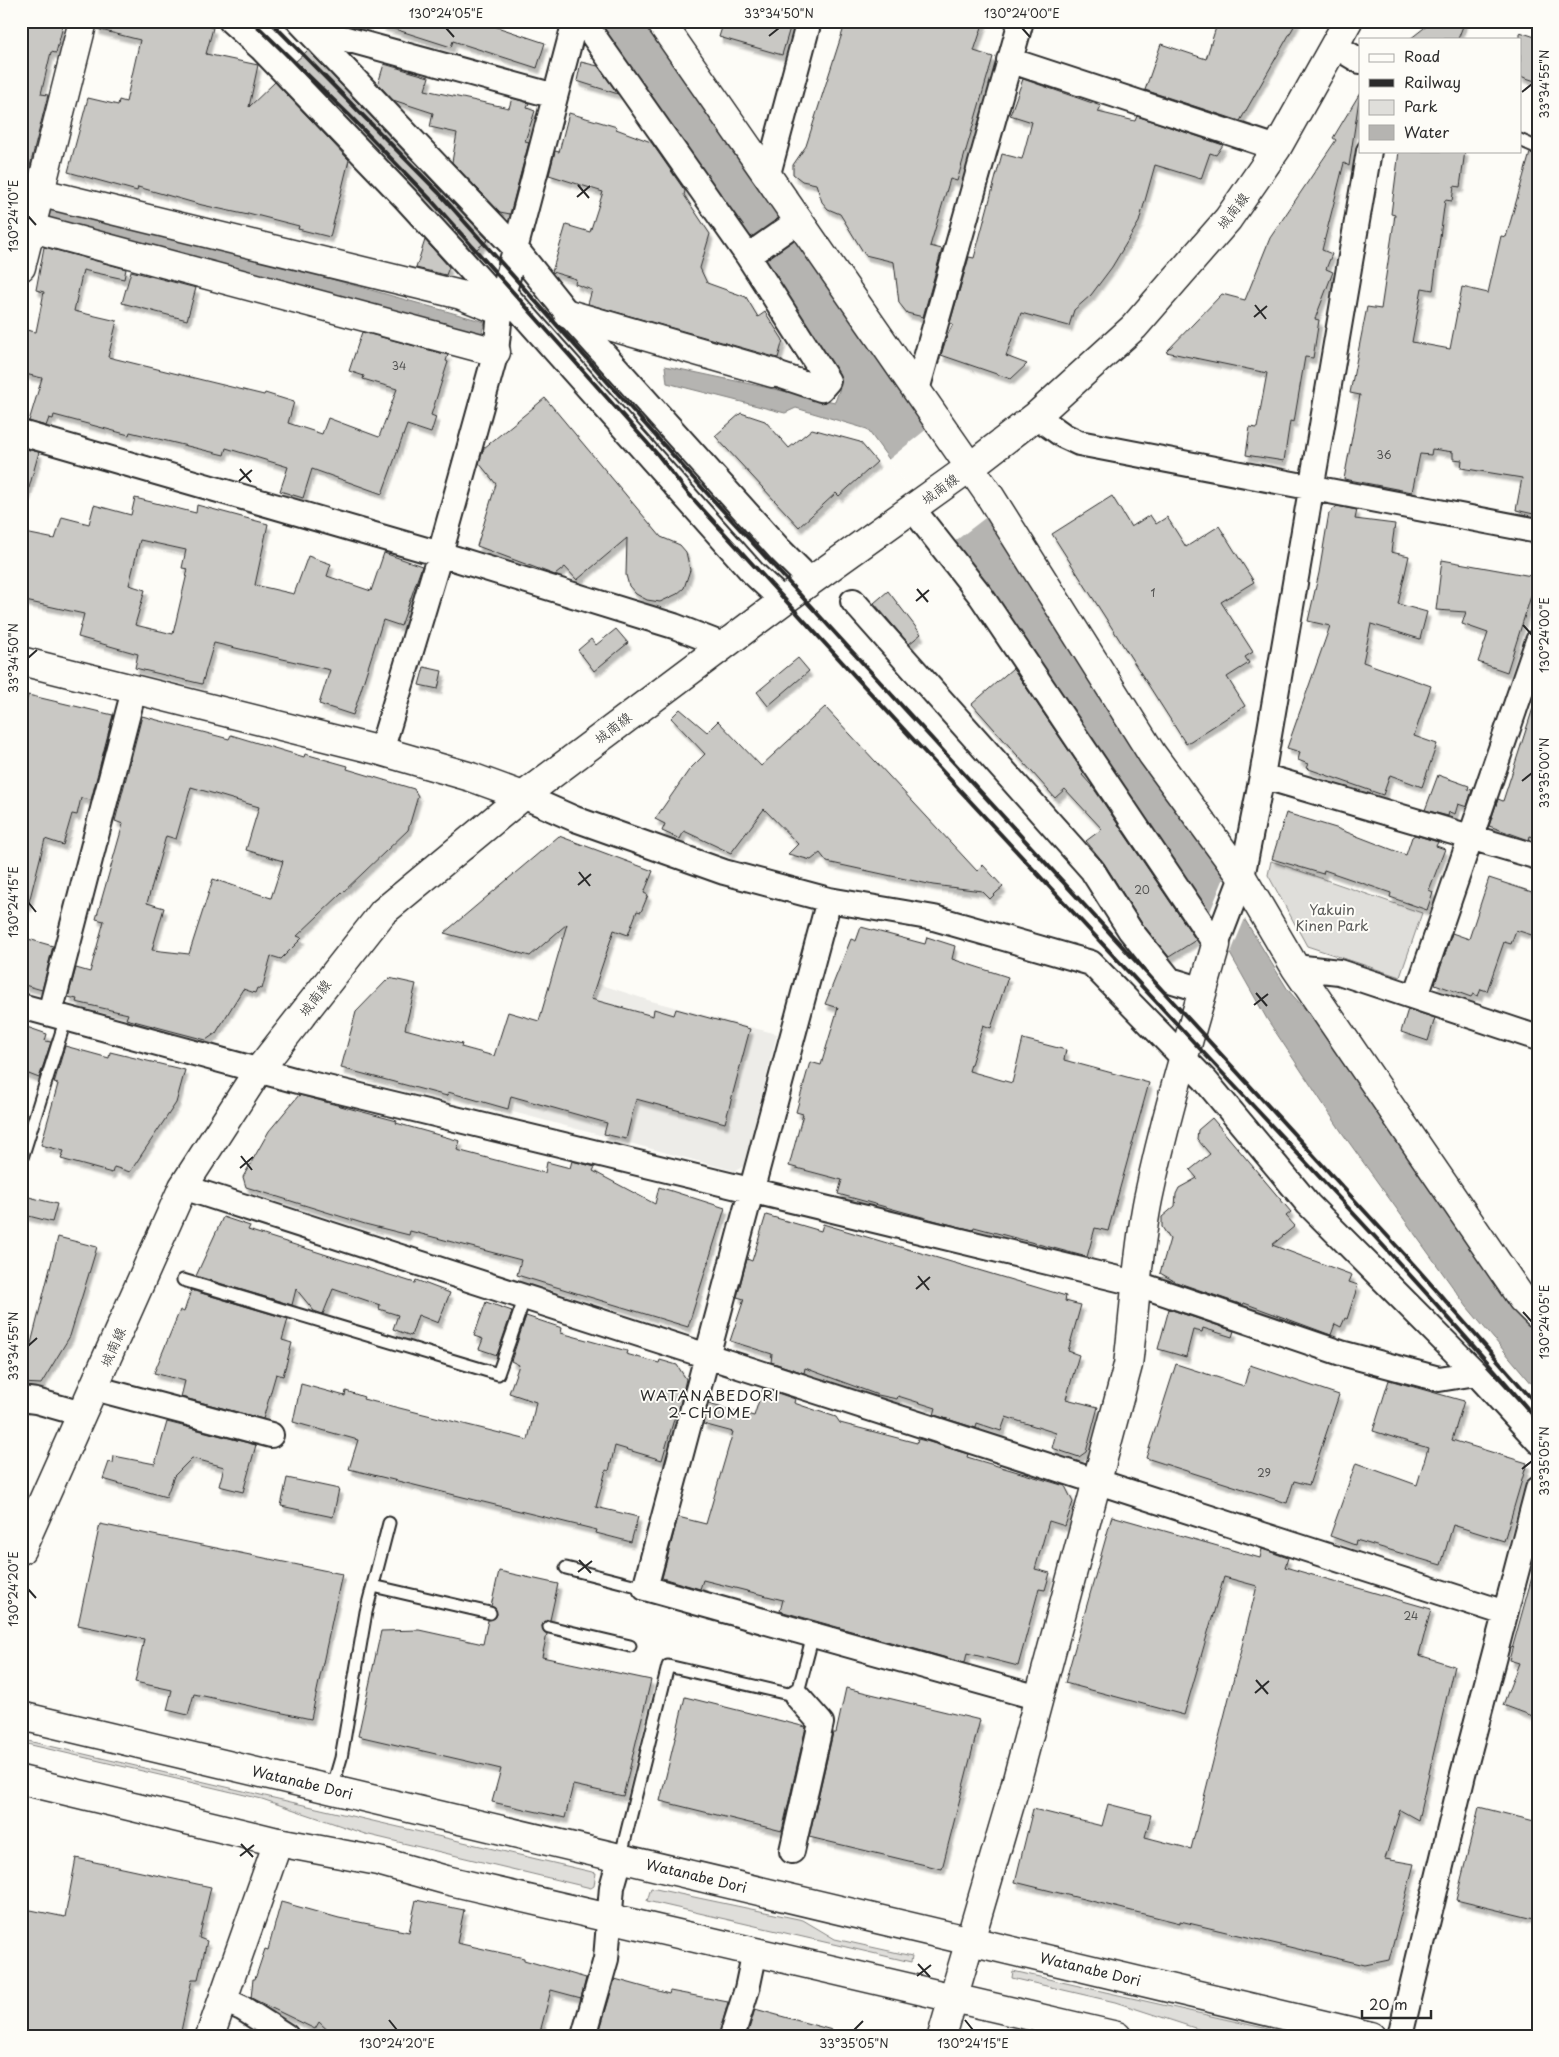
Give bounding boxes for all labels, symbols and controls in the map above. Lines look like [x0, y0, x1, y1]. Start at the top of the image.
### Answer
text: 130°24'05"E [409, 4, 483, 22]
text: 33°34'50"N [744, 4, 814, 22]
text: 130°24'00"E [984, 4, 1060, 22]
legend [1359, 38, 1522, 152]
text: Road [1404, 44, 1440, 67]
text: 33°34'55"N [1535, 50, 1553, 118]
text: Railway [1404, 70, 1461, 93]
text: Park [1404, 94, 1438, 117]
text: Water [1404, 120, 1449, 143]
text: 130°24'10"E [4, 180, 22, 252]
street label: 城南線 [1212, 188, 1254, 234]
house number: 34 [392, 357, 406, 374]
house number: 36 [1377, 446, 1392, 463]
street label: 城南線 [917, 468, 963, 509]
house number: 1 [1151, 584, 1156, 601]
text: 130°24'00"E [1535, 597, 1553, 673]
text: 33°34'50"N [4, 623, 22, 693]
street label: 城南線 [590, 707, 636, 749]
text: 33°35'00"N [1535, 738, 1553, 808]
text: 130°24'15"E [4, 866, 22, 938]
house number: 20 [1134, 881, 1150, 898]
park label: Yakuin Kinen Park [1295, 899, 1369, 936]
street label: 城南線 [293, 975, 336, 1021]
text: 130°24'05"E [1535, 1285, 1553, 1359]
text: 33°34'55"N [4, 1312, 22, 1380]
street label: 城南線 [94, 1323, 131, 1370]
district label: WATANABEDORI 2-CHOME [640, 1383, 780, 1423]
text: 33°35'05"N [1535, 1426, 1553, 1496]
house number: 29 [1257, 1464, 1271, 1481]
text: 130°24'20"E [4, 1551, 22, 1627]
house number: 24 [1404, 1607, 1418, 1624]
street label: Watanabe Dori [250, 1760, 355, 1804]
street label: Watanabe Dori [644, 1853, 749, 1898]
street label: Watanabe Dori [1038, 1947, 1143, 1991]
scale bar [1362, 1987, 1430, 2019]
text: 20 m [1369, 1992, 1408, 2015]
text: 130°24'20"E [359, 2034, 435, 2052]
text: 33°35'05"N [819, 2034, 889, 2052]
text: 130°24'15"E [937, 2034, 1009, 2052]

